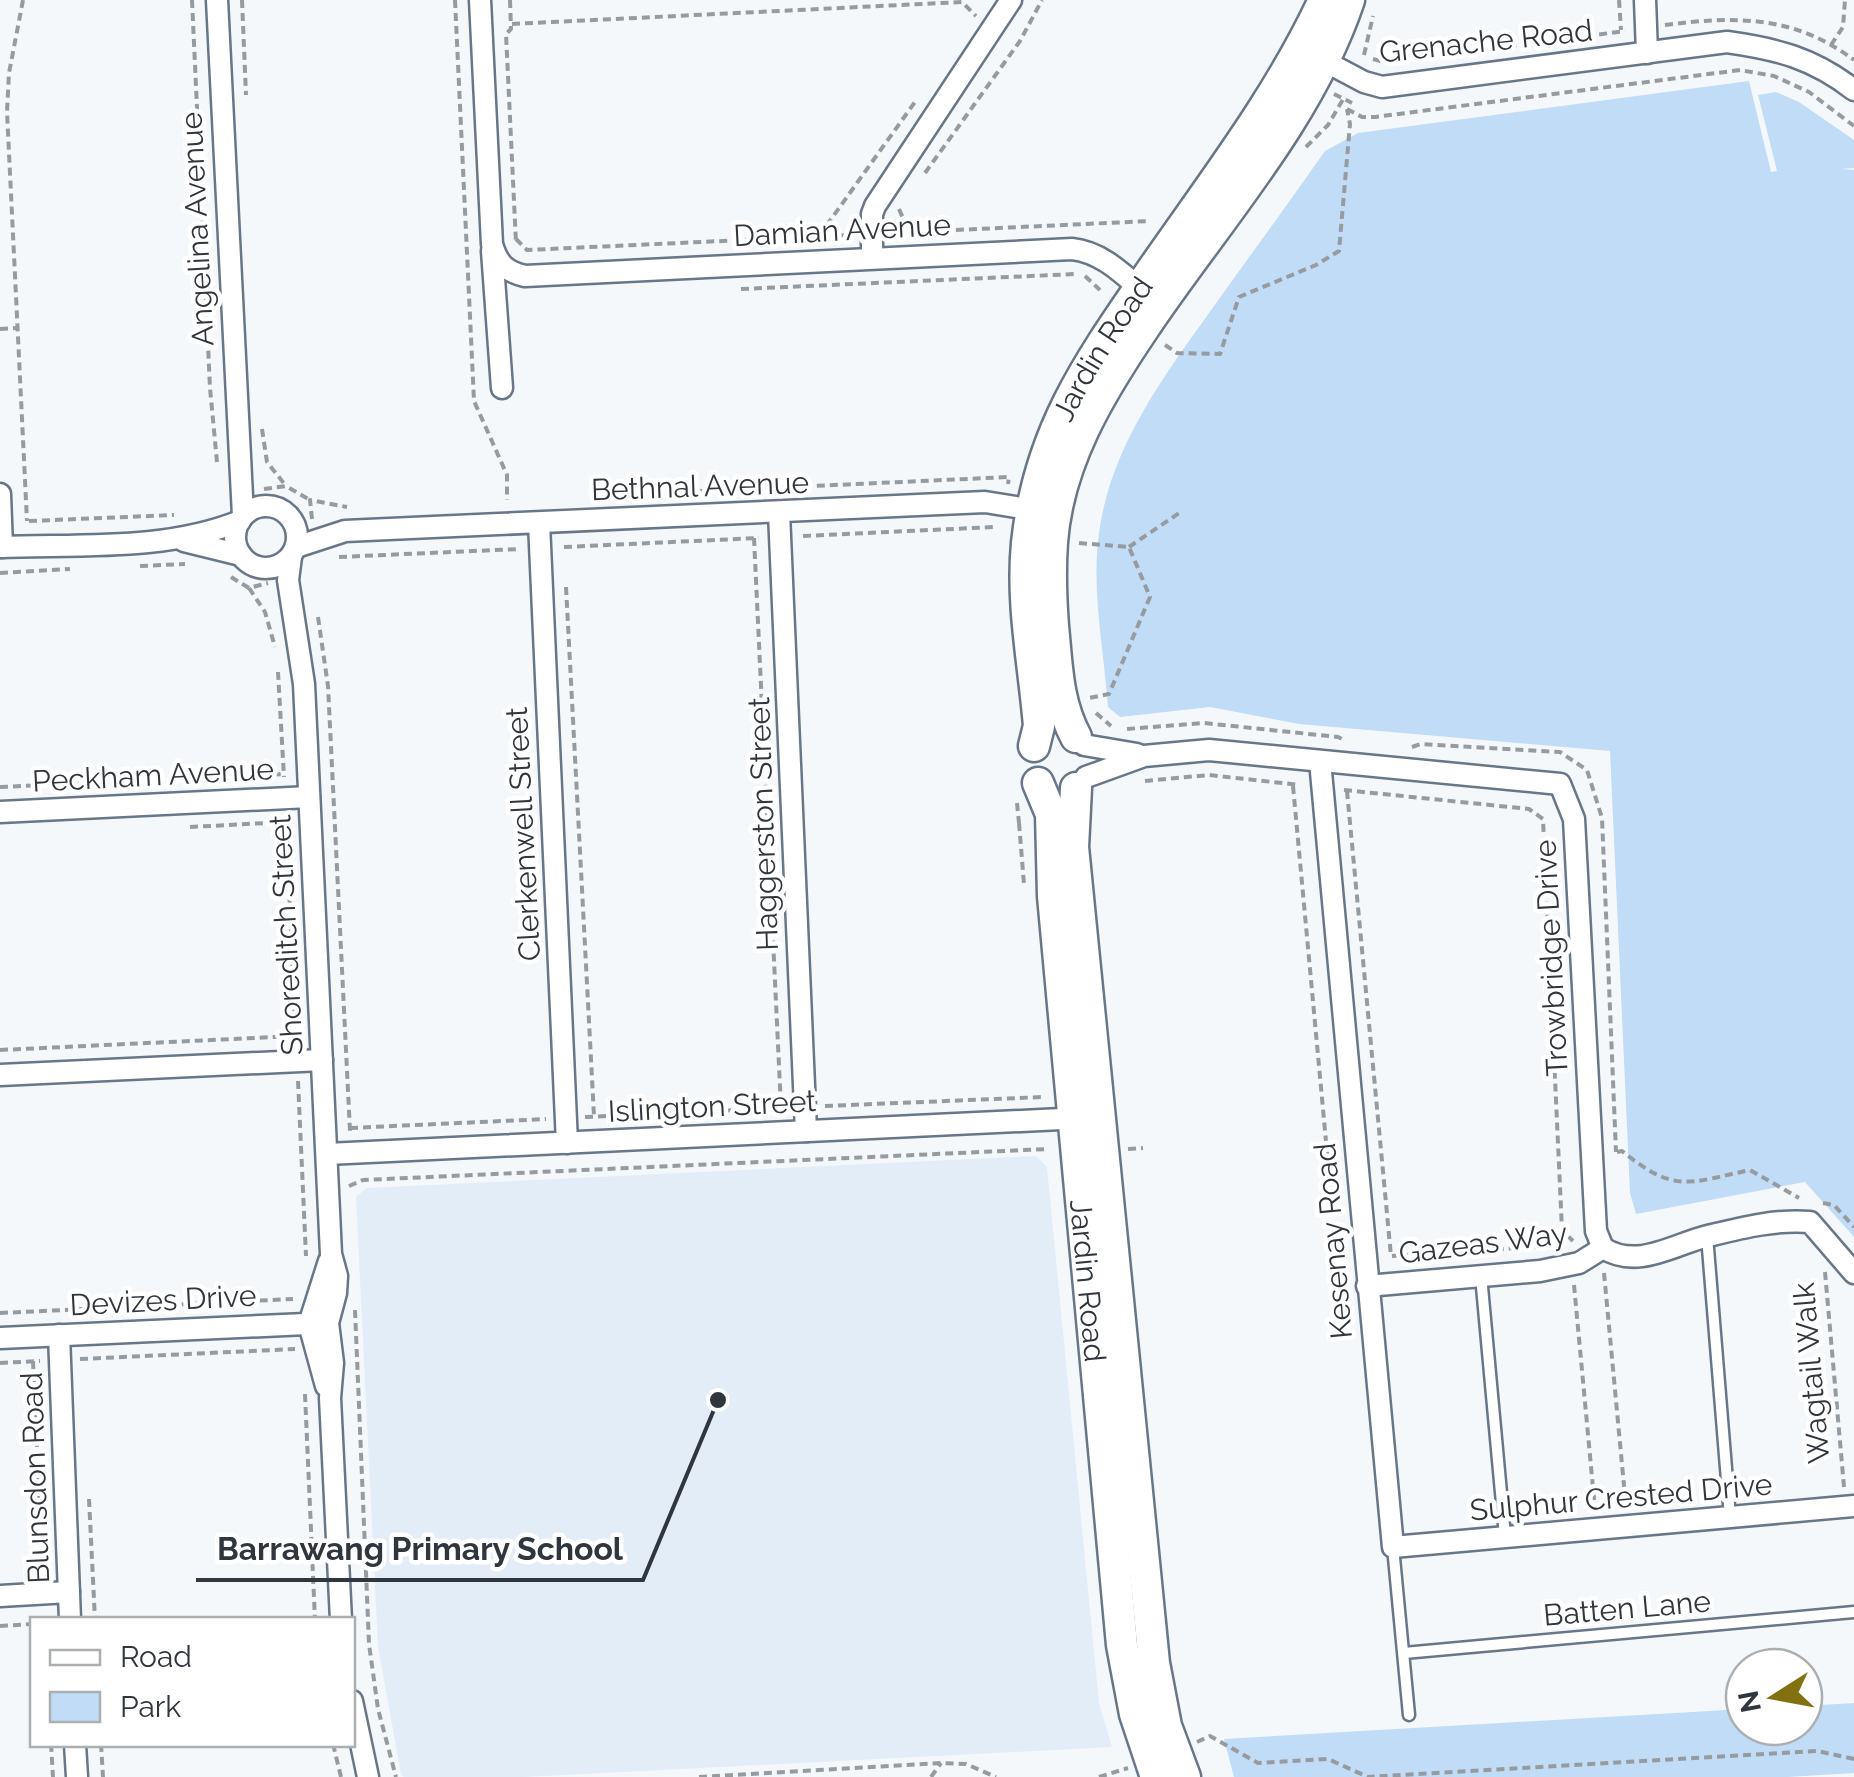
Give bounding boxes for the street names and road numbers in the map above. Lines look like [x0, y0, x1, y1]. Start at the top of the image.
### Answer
street label: Grenache Road [1378, 12, 1594, 70]
street label: Angelina Avenue [173, 111, 221, 347]
street label: Damian Avenue [732, 207, 952, 253]
street label: Jardin Road [1045, 270, 1160, 426]
street label: Bethnal Avenue [590, 465, 810, 507]
street label: Haggerston Street [741, 696, 785, 952]
street label: Clerkenwell Street [499, 706, 547, 962]
street label: Peckham Avenue [31, 751, 275, 799]
street label: Shoreditch Street [262, 814, 310, 1056]
street label: Trowbridge Drive [1527, 839, 1575, 1077]
street label: Islington Street [607, 1083, 817, 1129]
street label: Kesenay Road [1307, 1142, 1359, 1340]
street label: Jardin Road [1064, 1198, 1113, 1364]
street label: Gazeas Way [1397, 1215, 1569, 1271]
street label: Devizes Drive [69, 1278, 257, 1322]
street label: Wagtail Walk [1786, 1281, 1836, 1465]
street label: Blunsdon Road [14, 1372, 56, 1584]
street label: Sulphur Crested Drive [1468, 1466, 1774, 1528]
street label: Batten Lane [1542, 1583, 1712, 1633]

